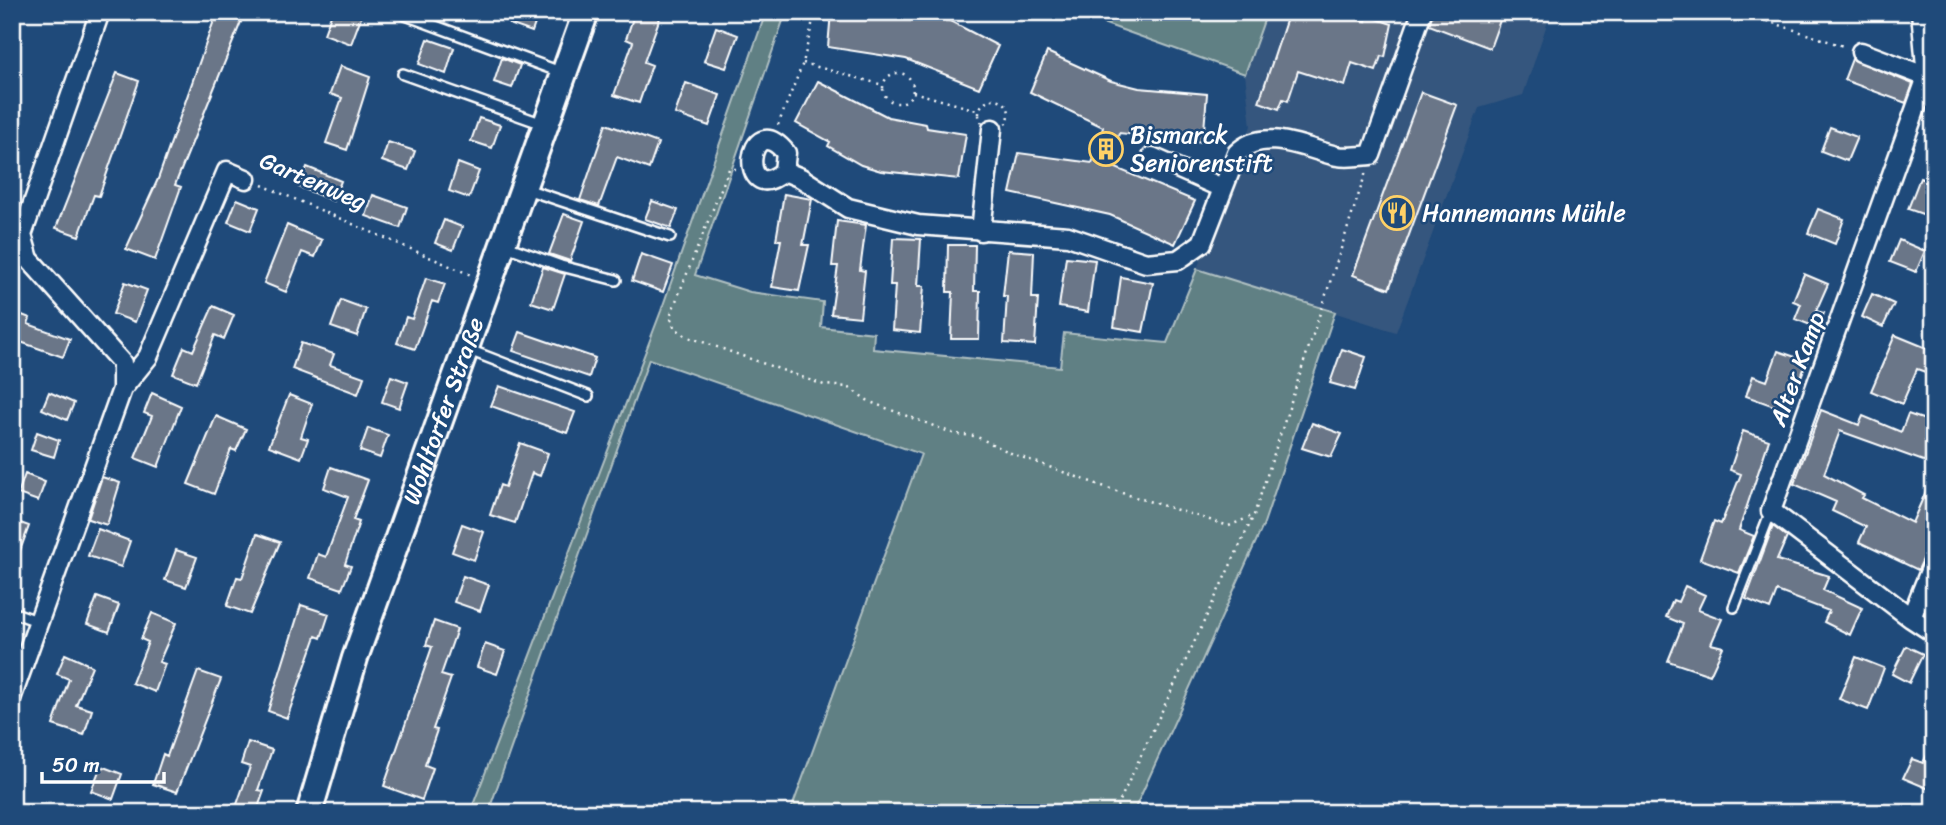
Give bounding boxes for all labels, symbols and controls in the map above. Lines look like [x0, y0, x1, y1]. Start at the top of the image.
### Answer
place label: Bismarck Seniorenstift [1130, 114, 1273, 184]
building icon: Bismarck Seniorenstift [1087, 130, 1125, 168]
street label: Gartenweg [253, 140, 373, 222]
place label: Hannemanns Mühle [1422, 192, 1626, 234]
restaurant icon: Hannemanns Mühle [1378, 194, 1416, 232]
street label: Alter Kamp [1757, 305, 1837, 433]
street label: Wohltorfer Straße [390, 311, 496, 511]
scale bar [42, 741, 164, 785]
text: 50 m [52, 746, 100, 784]

